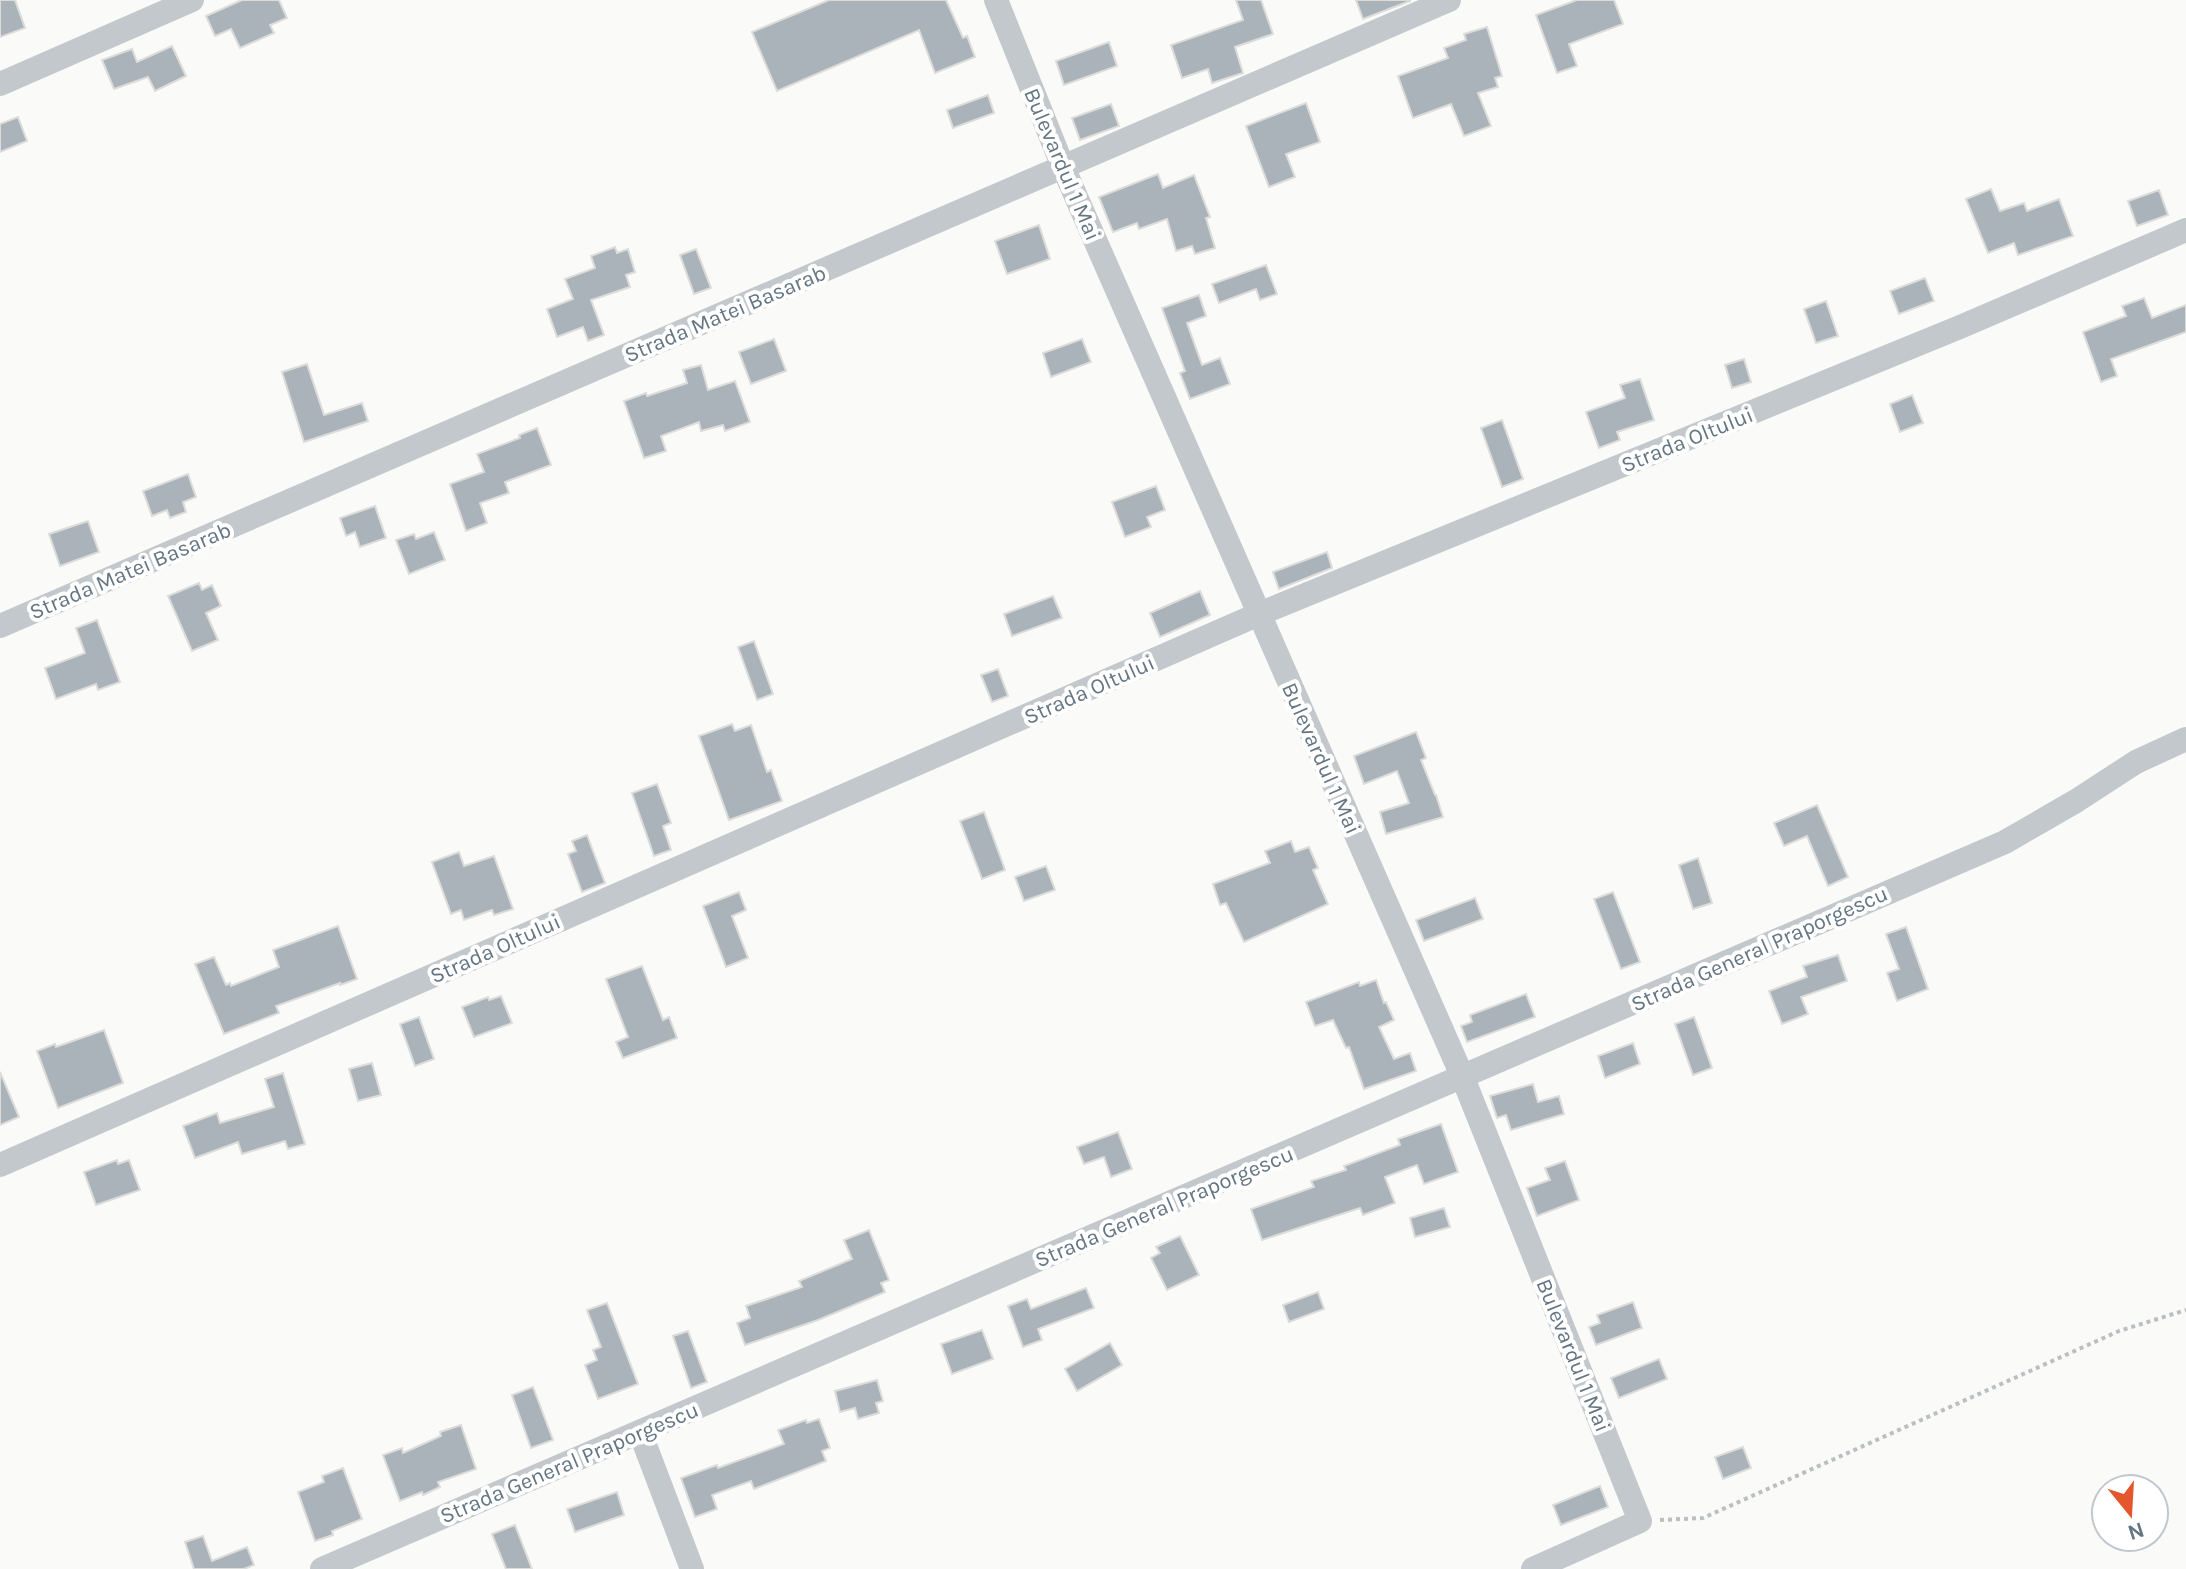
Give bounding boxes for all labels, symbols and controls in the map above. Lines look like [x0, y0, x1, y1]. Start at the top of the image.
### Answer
street label: Bulevardul 1 Mai [1018, 84, 1106, 245]
street label: Strada Matei Basarab [621, 260, 830, 368]
street label: Strada Oltului [1618, 402, 1757, 478]
street label: Strada Matei Basarab [26, 517, 235, 625]
street label: Strada Oltului [1020, 650, 1159, 730]
street label: Bulevardul 1 Mai [1276, 679, 1366, 838]
street label: Strada General Praporgescu [1627, 880, 1892, 1017]
street label: Strada Oltului [426, 909, 565, 989]
street label: Strada General Praporgescu [1031, 1141, 1297, 1273]
street label: Bulevardul 1 Mai [1530, 1275, 1616, 1436]
street label: Strada General Praporgescu [436, 1397, 702, 1529]
north arrow [2090, 1473, 2170, 1553]
text: N [2124, 1516, 2147, 1546]

